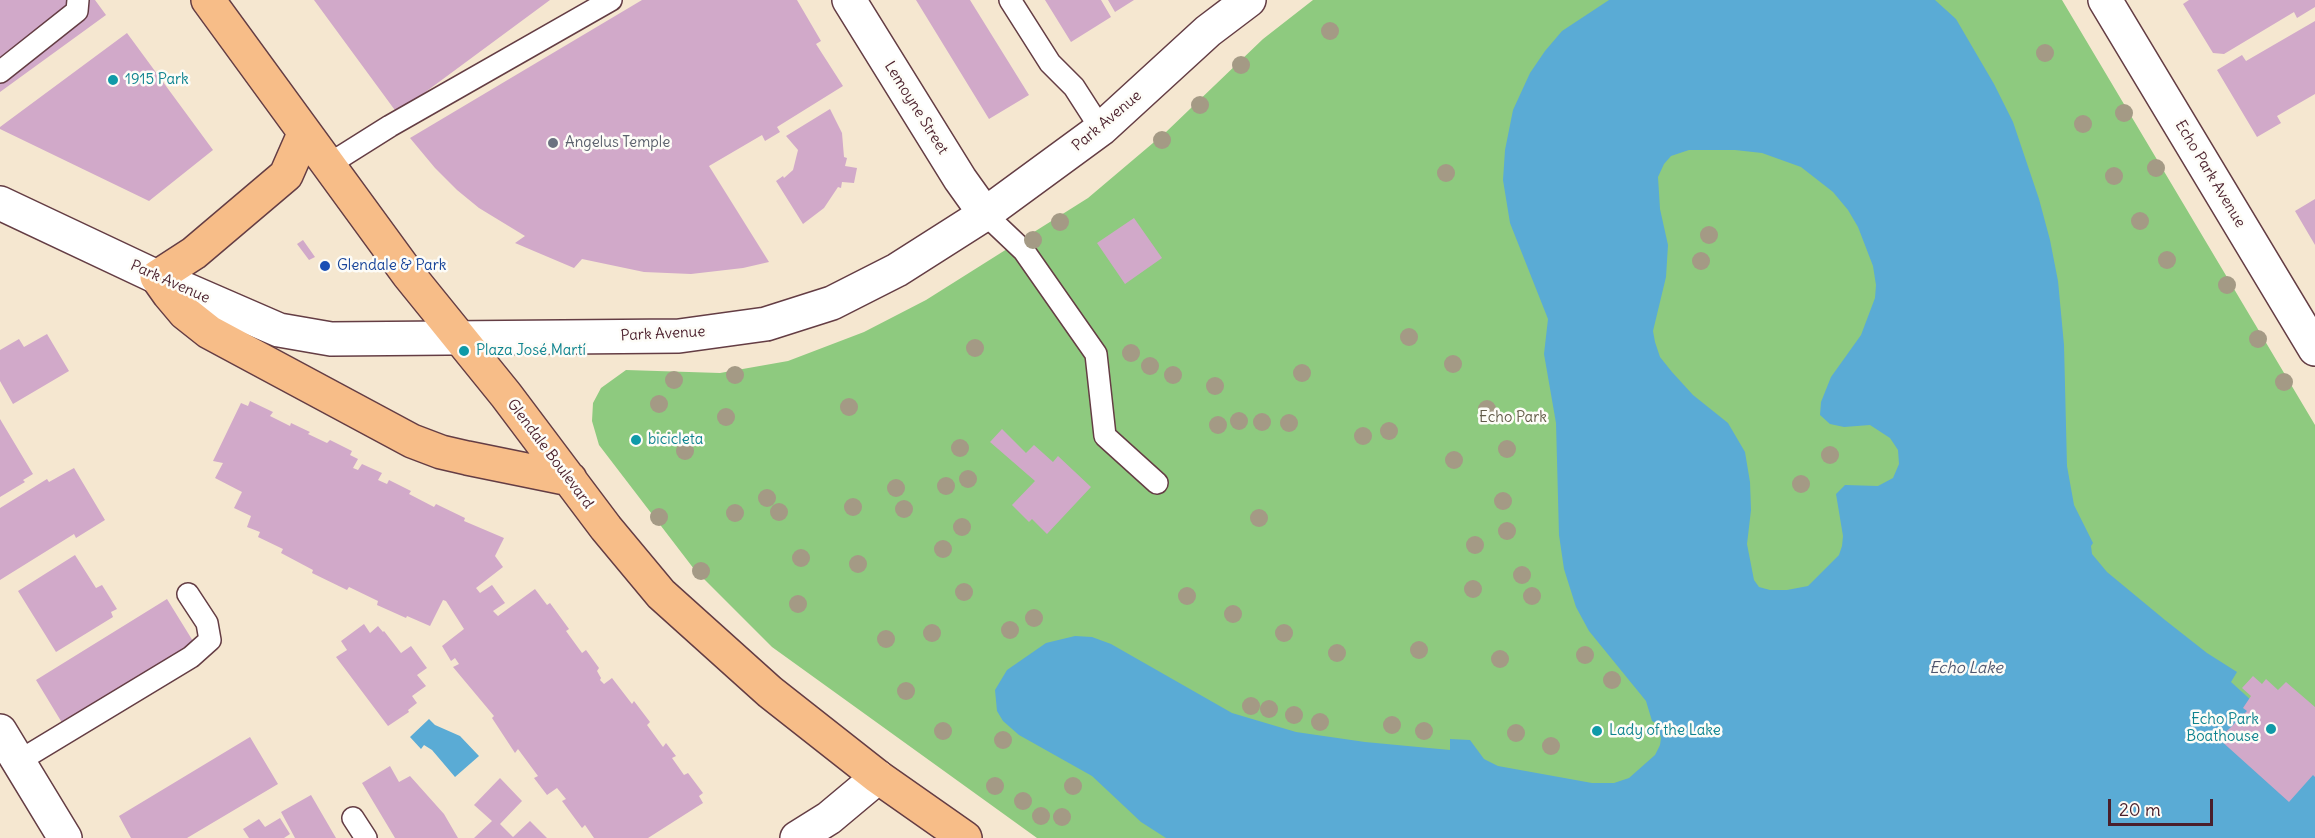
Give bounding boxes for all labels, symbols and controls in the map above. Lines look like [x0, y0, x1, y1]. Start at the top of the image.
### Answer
street label: Lemoyne Street [880, 58, 952, 158]
place label: 1915 Park [125, 71, 189, 89]
marker: 1915 Park [106, 73, 120, 87]
street label: Park Avenue [1069, 87, 1145, 155]
street label: Echo Park Avenue [2171, 117, 2249, 231]
place label: Angelus Temple [565, 134, 670, 152]
marker: Angelus Temple [546, 136, 560, 150]
street label: Park Avenue [128, 257, 212, 307]
place label: Glendale & Park [337, 257, 446, 275]
marker: Glendale & Park [318, 259, 332, 273]
street label: Park Avenue [620, 323, 706, 345]
place label: Plaza José Martí [476, 342, 586, 360]
marker: Plaza José Martí [457, 344, 471, 358]
street label: Glendale Boulevard [503, 396, 597, 512]
park label: Echo Park [1479, 409, 1547, 427]
place label: bicicleta [648, 431, 703, 449]
marker: bicicleta [629, 433, 643, 447]
water label: Echo Lake [1929, 658, 2003, 678]
place label: Echo Park Boathouse [2186, 711, 2259, 746]
place label: Lady of the Lake [1609, 722, 1721, 740]
marker: Echo Park Boathouse [2264, 722, 2278, 736]
marker: Lady of the Lake [1590, 724, 1604, 738]
scale bar [2111, 787, 2216, 825]
text: 20 m [2119, 798, 2161, 821]

